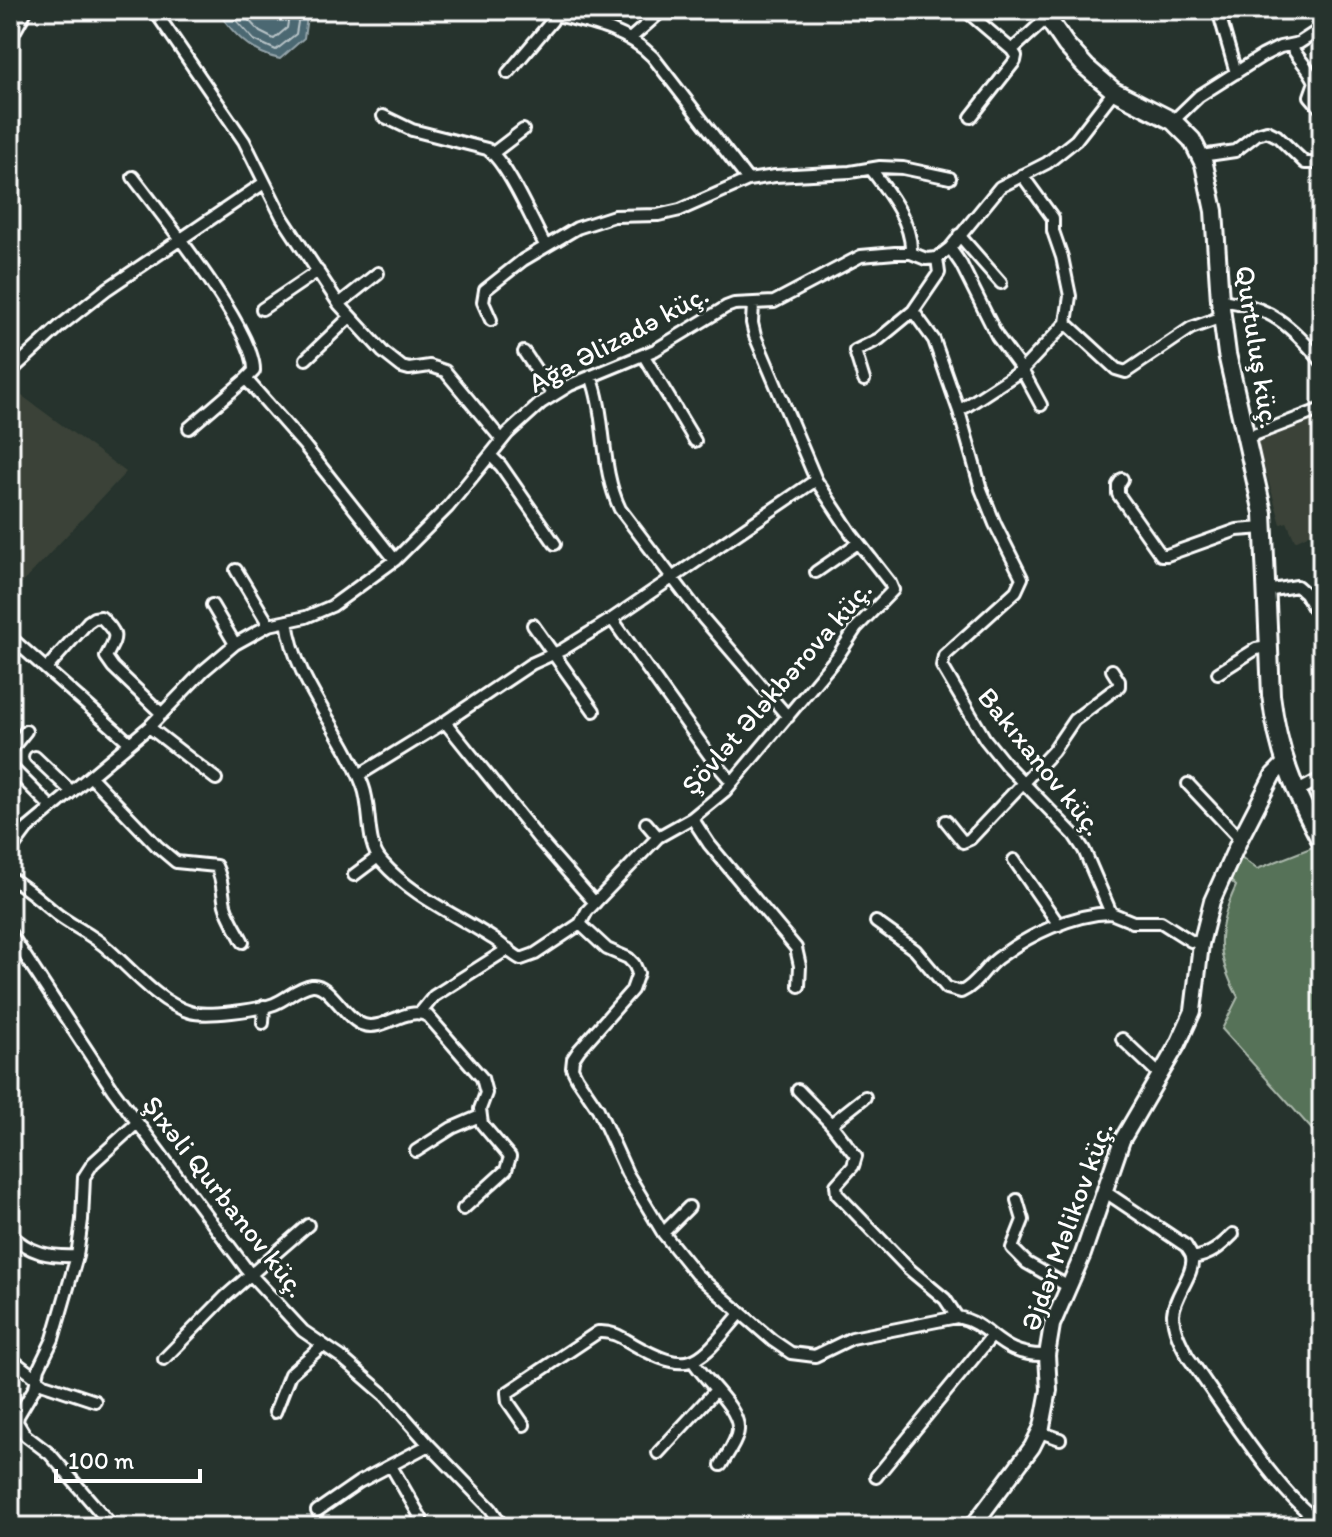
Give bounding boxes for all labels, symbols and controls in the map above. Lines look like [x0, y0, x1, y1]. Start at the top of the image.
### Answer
street label: Qurtuluş küç. [1228, 263, 1288, 431]
street label: Ağa Əlizadə küç. [522, 276, 714, 400]
street label: Şövlət Ələkbərova küç. [673, 573, 879, 801]
street label: Bakıxanov küç. [971, 680, 1111, 842]
street label: Şıxəli Qurbanov küç. [136, 1088, 314, 1304]
street label: Əjdər Məlikov küç. [1012, 1117, 1120, 1335]
scale bar [56, 1433, 200, 1483]
text: 100 m [68, 1446, 134, 1475]

